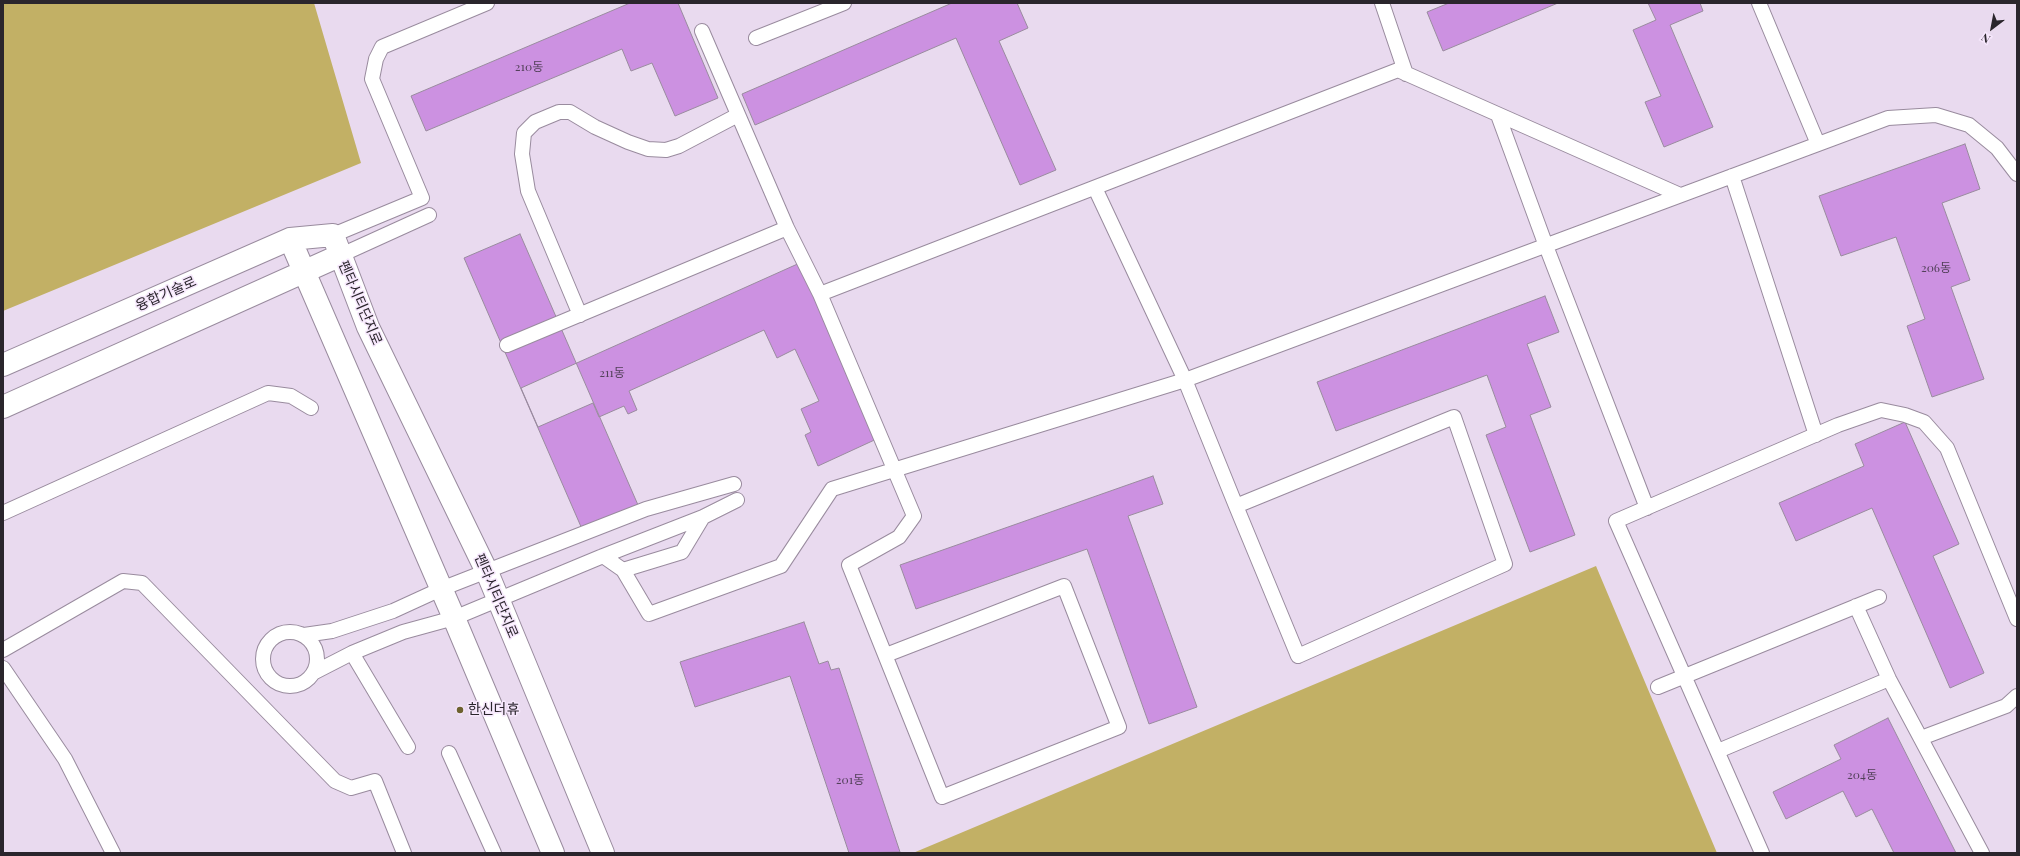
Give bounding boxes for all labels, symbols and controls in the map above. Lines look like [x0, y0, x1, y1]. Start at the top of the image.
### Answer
north arrow [1972, 8, 2012, 48]
text: N [1978, 30, 1993, 47]
house number: 210동 [515, 60, 543, 74]
street label: 펜타시티단지로 [335, 258, 385, 348]
house number: 206동 [1921, 261, 1951, 275]
street label: 융합기술로 [133, 273, 199, 315]
house number: 211동 [599, 366, 625, 380]
street label: 펜타시티단지로 [471, 551, 521, 641]
place label: 한신더휴 [468, 702, 520, 718]
marker: 한신더휴 [455, 705, 465, 715]
house number: 204동 [1847, 768, 1877, 782]
house number: 201동 [836, 773, 864, 787]

